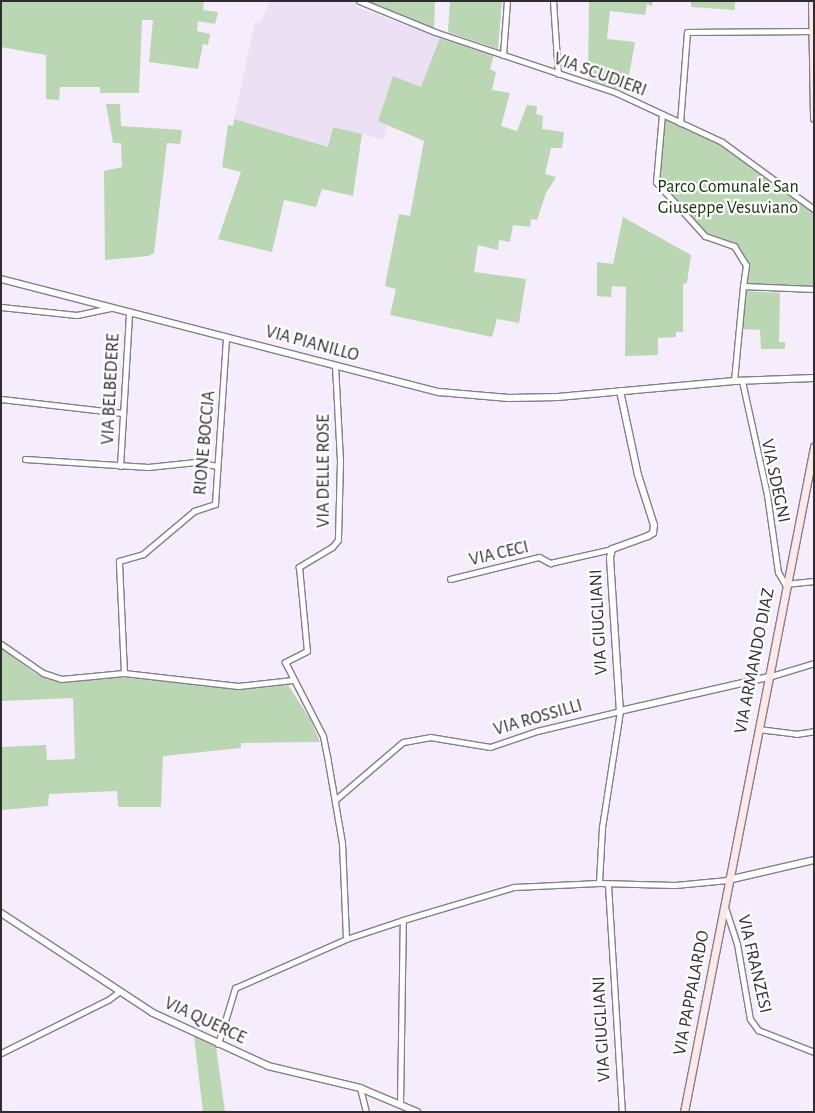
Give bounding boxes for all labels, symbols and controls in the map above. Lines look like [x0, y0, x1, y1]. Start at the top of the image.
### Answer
street label: VIA SCUDIERI [551, 48, 649, 102]
park label: Parco Comunale San Giuseppe Vesuviano [657, 177, 799, 220]
street label: VIA PIANILLO [263, 321, 361, 367]
street label: VIA BELBEDERE [97, 333, 125, 445]
street label: RIONE BOCCIA [190, 390, 220, 496]
street label: VIA DELLE ROSE [313, 414, 335, 528]
street label: VIA SDEGNI [756, 437, 794, 525]
street label: VIA CECI [467, 537, 531, 571]
street label: VIA GIUGLIANI [585, 569, 613, 675]
street label: VIA ARMANDO DIAZ [730, 586, 780, 736]
street label: VIA ROSSILLI [491, 695, 585, 741]
street label: VIA FRANZESI [732, 913, 776, 1015]
street label: VIA PAPPALARDO [669, 929, 715, 1057]
street label: VIA GIUGLIANI [588, 976, 616, 1082]
street label: VIA QUERCE [161, 993, 249, 1049]

